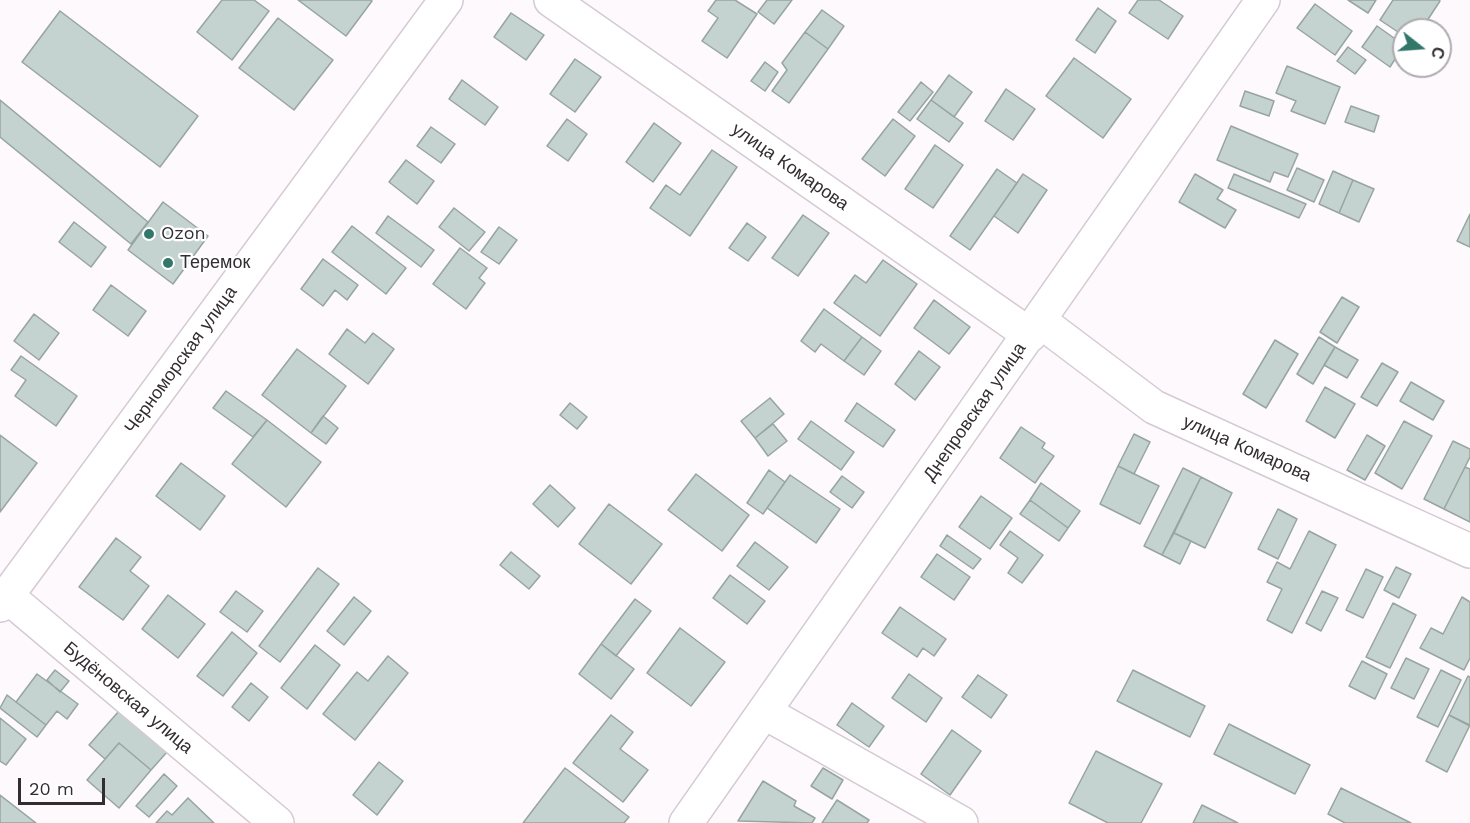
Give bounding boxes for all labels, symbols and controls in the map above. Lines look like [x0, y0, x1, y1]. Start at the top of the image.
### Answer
north arrow [1392, 18, 1452, 78]
text: С [1427, 45, 1449, 61]
street label: улица Комарова [727, 119, 853, 215]
place label: Ozon [161, 223, 206, 245]
marker: Ozon [142, 227, 156, 241]
place label: Теремок [180, 252, 250, 274]
marker: Теремок [161, 256, 175, 270]
street label: Черноморская улица [120, 282, 242, 438]
street label: Днепровская улица [919, 339, 1031, 485]
street label: улица Комарова [1180, 411, 1314, 487]
street label: Будёновская улица [59, 638, 197, 758]
scale bar [21, 766, 108, 804]
text: 20 m [29, 778, 74, 799]

